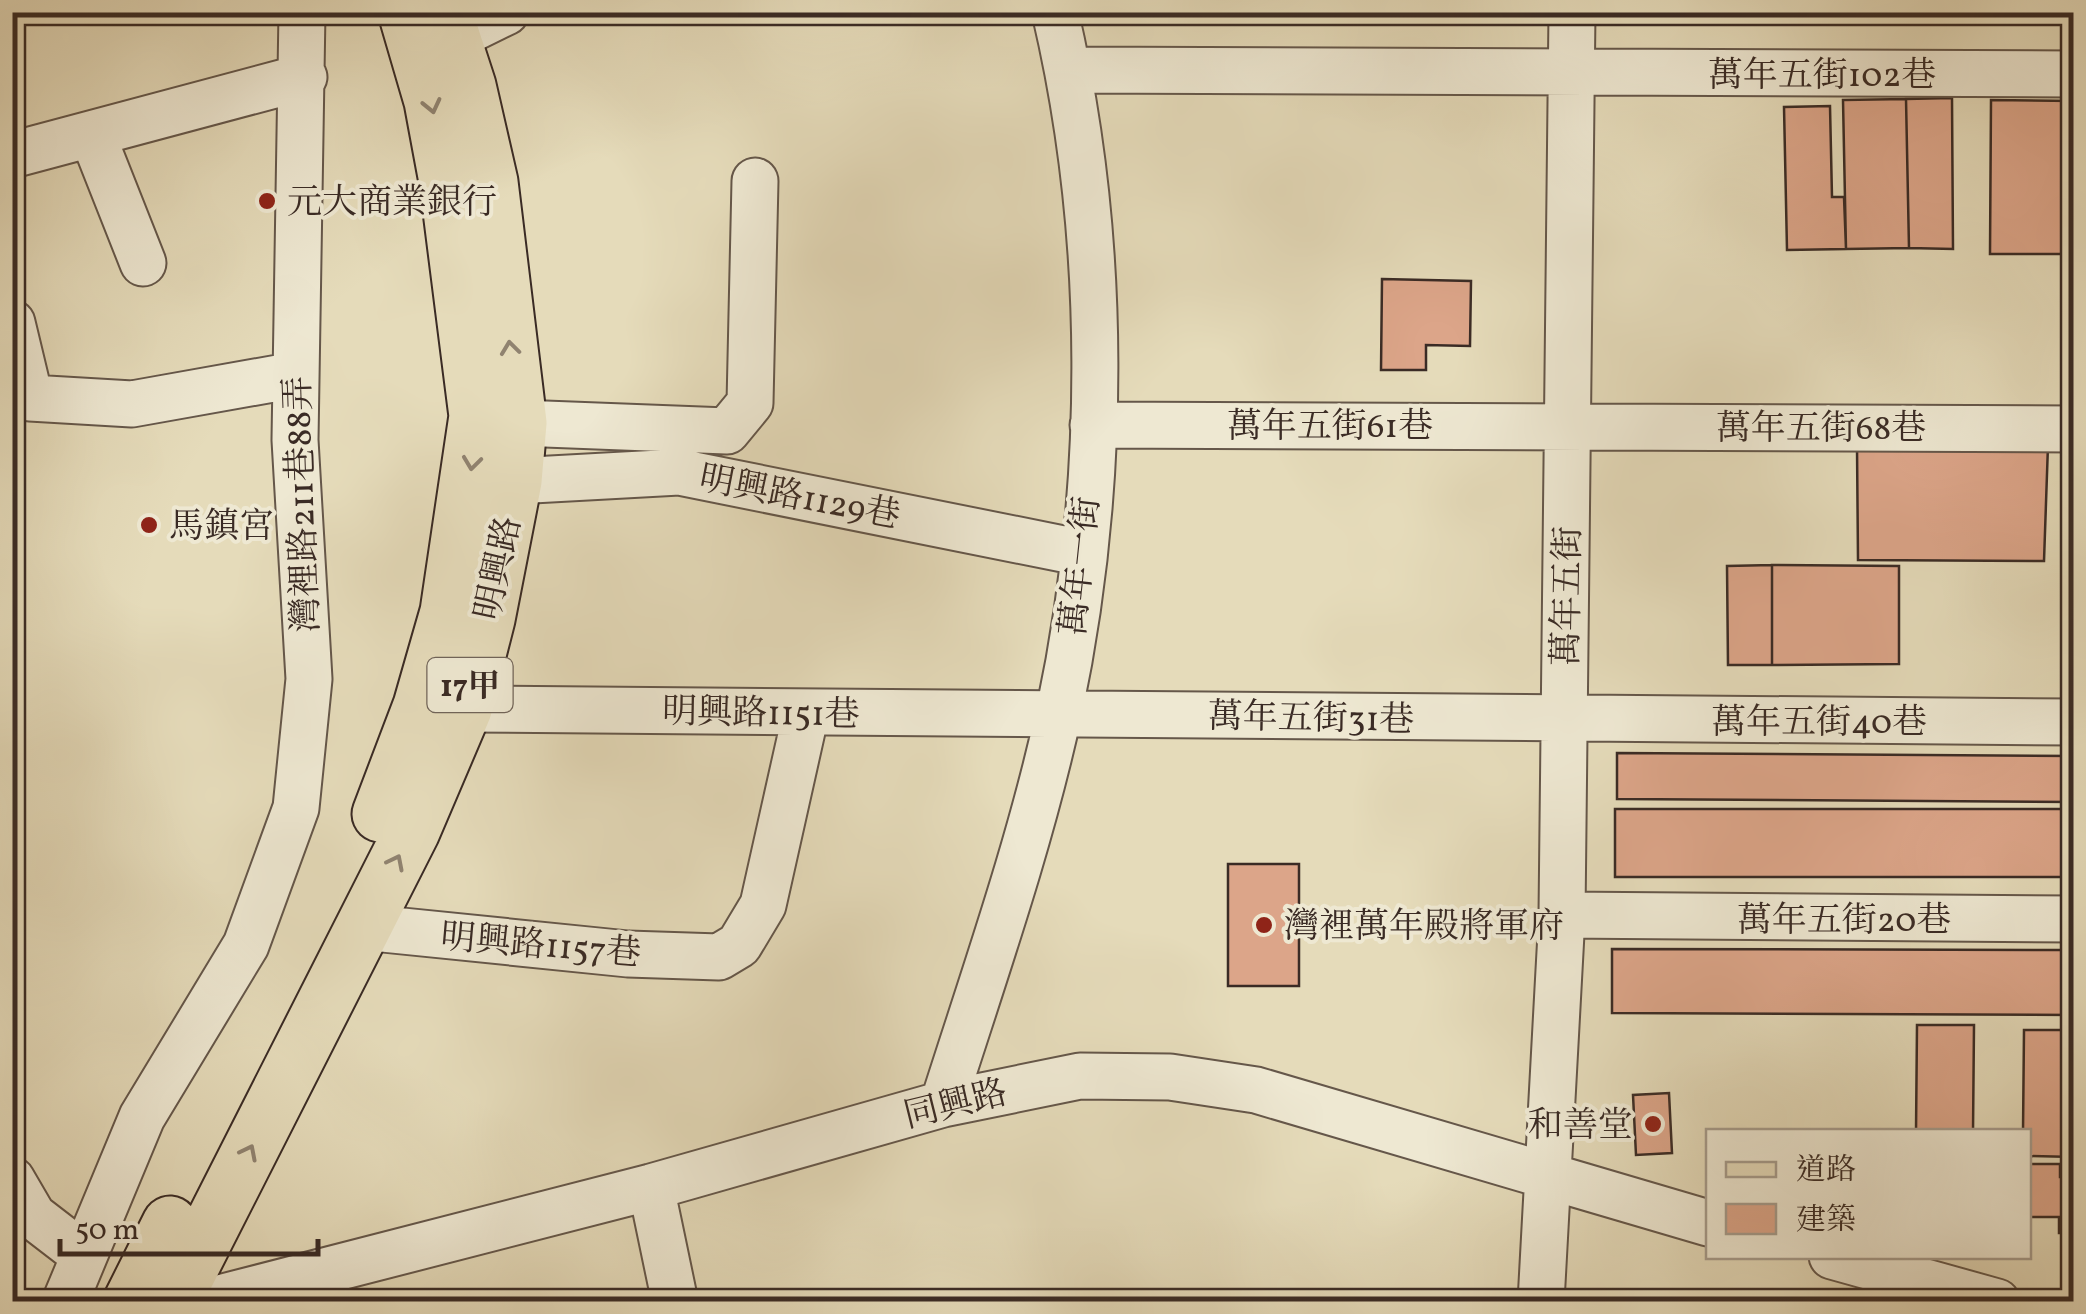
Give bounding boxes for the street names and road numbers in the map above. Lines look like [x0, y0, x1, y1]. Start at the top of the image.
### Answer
street label: 萬年五街102巷 [1708, 53, 1936, 101]
street label: 灣裡路211巷88弄 [276, 375, 332, 633]
street label: 萬年五街61巷 [1227, 404, 1433, 452]
street label: 萬年五街68巷 [1716, 406, 1926, 454]
street label: 明興路1129巷 [695, 456, 904, 542]
street label: 萬年一街 [1051, 494, 1113, 638]
street label: 明興路 [466, 512, 534, 625]
street label: 萬年五街 [1544, 526, 1594, 666]
road number: 17甲 [428, 658, 512, 712]
street label: 明興路1151巷 [662, 689, 860, 741]
street label: 萬年五街31巷 [1207, 694, 1415, 746]
street label: 萬年五街40巷 [1711, 700, 1927, 748]
street label: 萬年五街20巷 [1737, 898, 1951, 946]
street label: 明興路1157巷 [439, 914, 643, 980]
street label: 同興路 [899, 1070, 1012, 1142]

